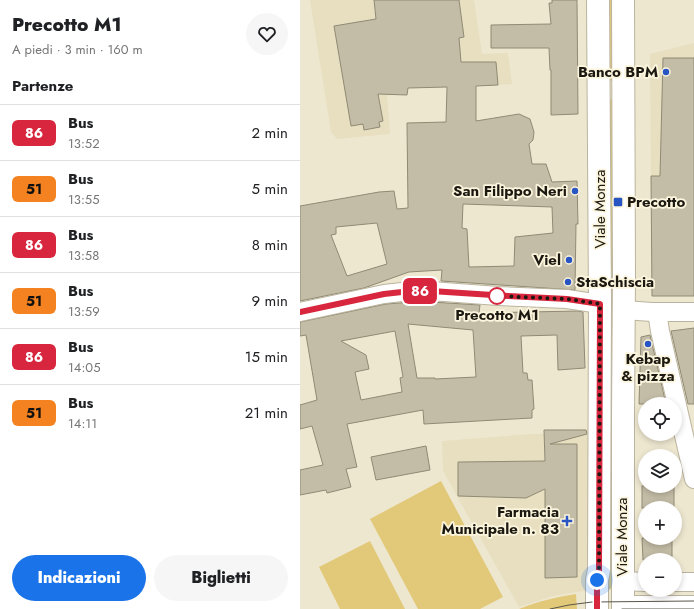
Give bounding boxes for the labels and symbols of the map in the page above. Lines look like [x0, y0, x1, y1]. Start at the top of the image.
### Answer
place label: Banco BPM [578, 61, 658, 83]
marker: Banco BPM [661, 67, 671, 77]
street label: Viale Monza [589, 169, 611, 249]
place label: San Filippo Neri [453, 180, 567, 202]
marker: San Filippo Neri [570, 186, 580, 196]
place label: Precotto [627, 191, 685, 213]
marker: Precotto [612, 196, 624, 208]
place label: Viel [532, 249, 561, 271]
marker: Viel [564, 255, 574, 265]
place label: StaSchiscia [576, 271, 654, 293]
marker: StaSchiscia [563, 277, 573, 287]
line badge: 86 [402, 278, 438, 304]
marker: Precotto M1 [488, 287, 506, 305]
place label: Precotto M1 [455, 304, 539, 326]
marker: Kebap & pizza [643, 339, 653, 349]
place label: Kebap & pizza [621, 348, 675, 387]
street label: Viale Monza [611, 497, 633, 577]
place label: Farmacia Municipale n. 83 [442, 501, 559, 540]
marker: Farmacia Municipale n. 83 [562, 516, 572, 526]
your location [587, 570, 607, 590]

